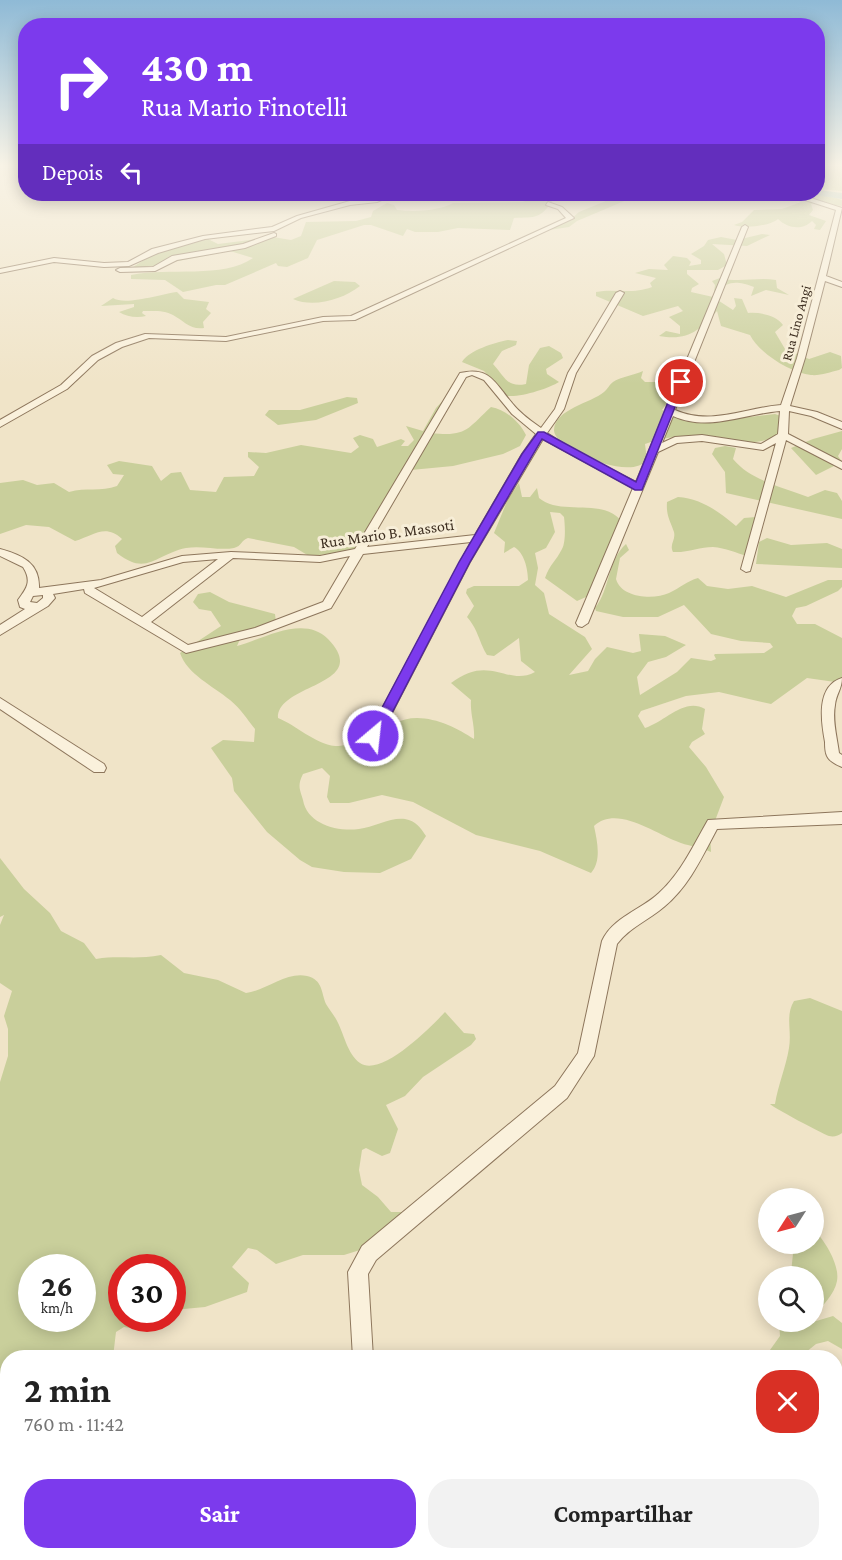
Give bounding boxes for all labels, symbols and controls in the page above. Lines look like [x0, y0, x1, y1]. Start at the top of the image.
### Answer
icon: right [42, 42, 120, 120]
text: 430 m [141, 43, 253, 90]
text: Rua Mario Finotelli [141, 92, 348, 122]
icon: left [115, 156, 148, 189]
text: Depois [42, 160, 103, 185]
street label: Rua Lino Angi [778, 283, 814, 363]
pin [655, 356, 706, 407]
icon: arrive [664, 365, 697, 398]
street label: Rua Mario B. Massoti [319, 516, 455, 551]
position arrow [341, 704, 405, 768]
north arrow [758, 1188, 824, 1254]
map controls [758, 1188, 824, 1332]
speed limit sign: 30 [108, 1254, 186, 1332]
button: search [758, 1266, 824, 1332]
text: 26 [41, 1269, 73, 1302]
text: km/h [41, 1300, 73, 1316]
text: 2 min [24, 1370, 111, 1410]
button: close [756, 1370, 819, 1433]
text: 760 m · 11:42 [24, 1413, 124, 1435]
button: Sair [24, 1479, 416, 1548]
button: Compartilhar [428, 1479, 819, 1548]

